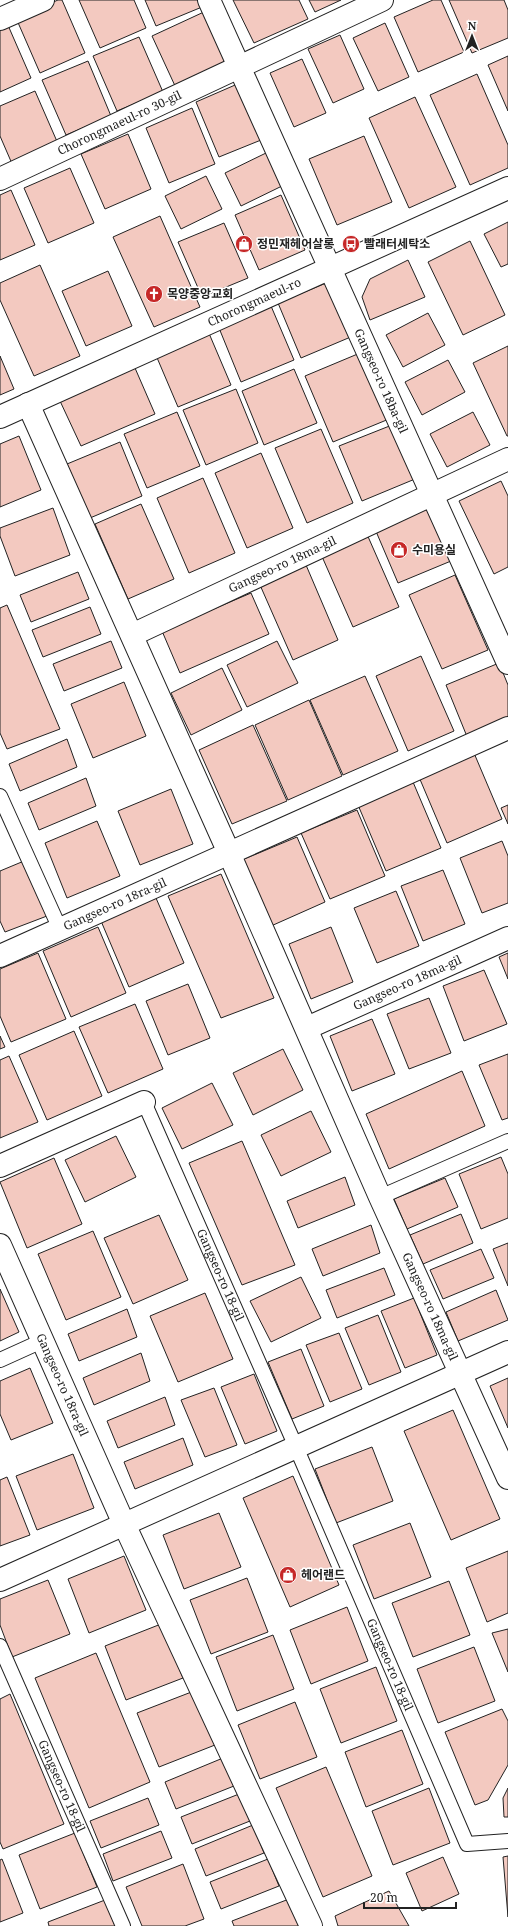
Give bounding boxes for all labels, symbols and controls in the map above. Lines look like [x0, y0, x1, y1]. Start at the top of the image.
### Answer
north arrow [452, 16, 492, 56]
text: N [468, 18, 477, 33]
street label: Chorongmaeul-ro 30-gil [54, 86, 184, 159]
shop icon: 정민재헤어살롱 [234, 234, 254, 254]
bus stop icon: 빨래터세탁소 [341, 234, 361, 254]
place label: 정민재헤어살롱 [257, 235, 334, 252]
place label: 빨래터세탁소 [364, 235, 430, 252]
street label: Chorongmaeul-ro [205, 273, 304, 330]
church icon: 목양중앙교회 [144, 284, 164, 304]
place label: 목양중앙교회 [167, 285, 233, 302]
street label: Gangseo-ro 18ba-gil [350, 326, 412, 436]
street label: Gangseo-ro 18ma-gil [225, 532, 339, 597]
shop icon: 수미용실 [389, 540, 409, 560]
place label: 수미용실 [412, 541, 456, 558]
street label: Gangseo-ro 18ra-gil [61, 873, 169, 934]
street label: Gangseo-ro 18ma-gil [350, 951, 464, 1014]
street label: Gangseo-ro 18-gil [193, 1226, 249, 1324]
street label: Gangseo-ro 18ma-gil [398, 1250, 462, 1363]
street label: Gangseo-ro 18ra-gil [32, 1330, 93, 1439]
shop icon: 헤어랜드 [278, 1565, 298, 1585]
place label: 헤어랜드 [301, 1566, 345, 1583]
street label: Gangseo-ro 18-gil [363, 1616, 418, 1714]
street label: Gangseo-ro 18-gil [34, 1737, 90, 1835]
scale bar [364, 1884, 456, 1910]
text: 20 m [370, 1889, 398, 1906]

